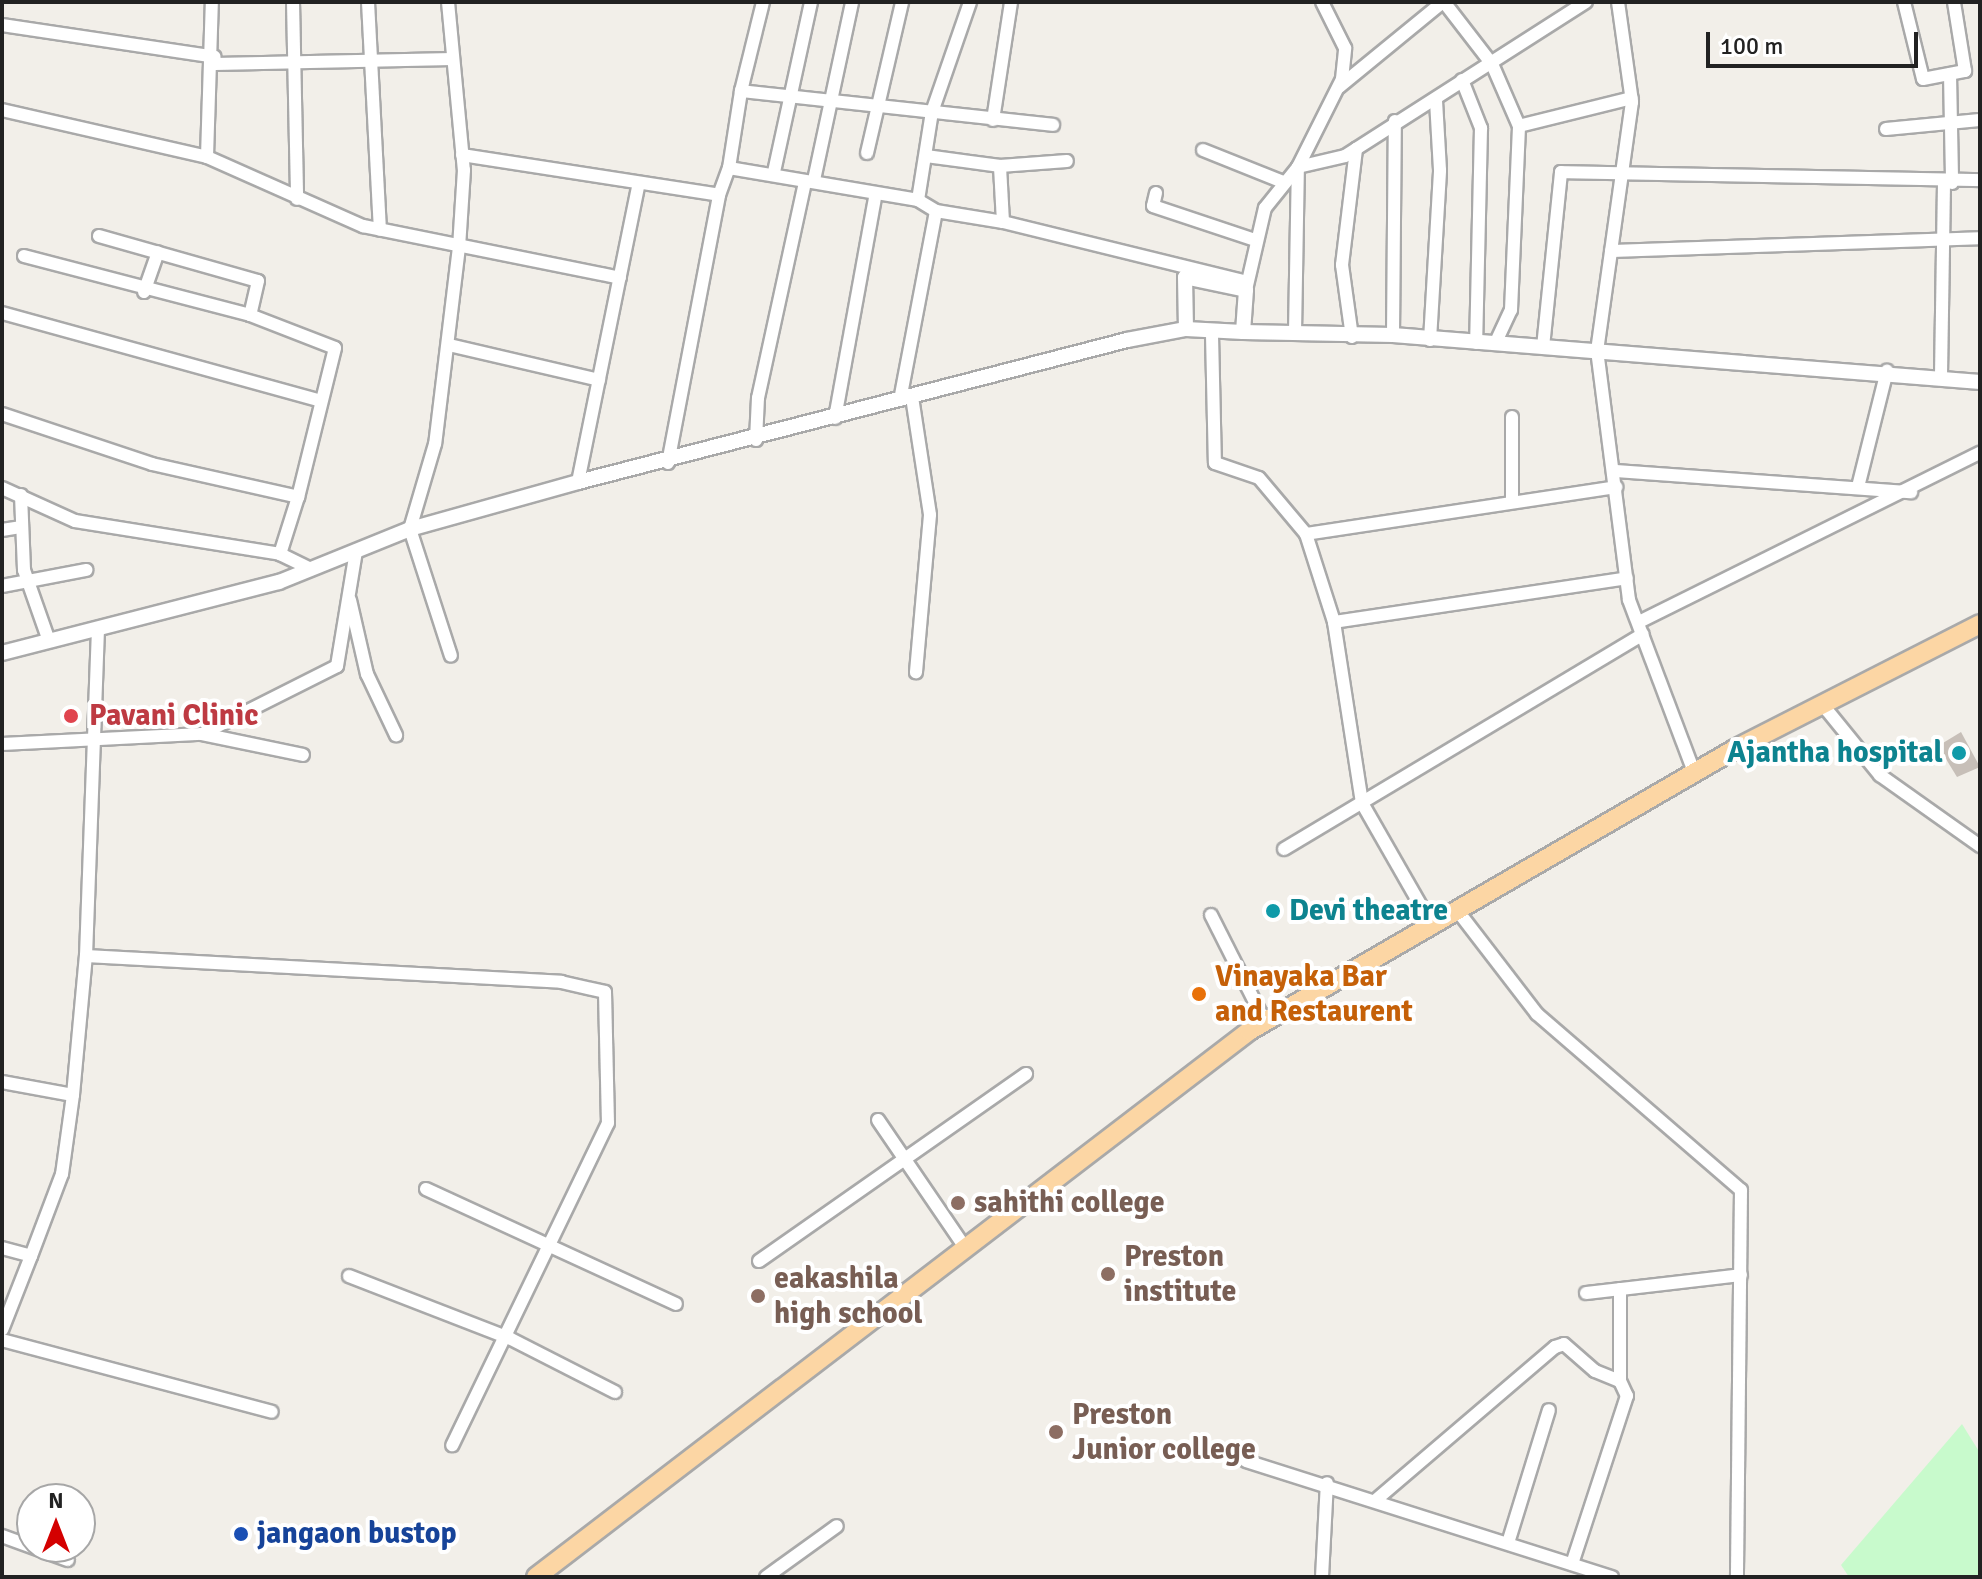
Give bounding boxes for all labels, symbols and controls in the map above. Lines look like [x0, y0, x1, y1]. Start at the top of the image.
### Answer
scale bar [1710, 16, 1922, 66]
text: 100 m [1720, 31, 1783, 61]
place label: Pavani Clinic [89, 698, 258, 734]
marker: Pavani Clinic [60, 705, 82, 727]
place label: Ajantha hospital [1727, 735, 1943, 771]
marker: Ajantha hospital [1950, 744, 1968, 762]
place label: Devi theatre [1289, 893, 1448, 929]
marker: Devi theatre [1264, 902, 1282, 920]
place label: Vinayaka Bar and Restaurent [1215, 959, 1413, 1030]
marker: Vinayaka Bar and Restaurent [1190, 985, 1208, 1003]
place label: sahithi college [974, 1185, 1165, 1221]
marker: sahithi college [949, 1194, 967, 1212]
place label: Preston institute [1124, 1239, 1236, 1310]
place label: eakashila high school [774, 1261, 923, 1332]
marker: Preston institute [1099, 1265, 1117, 1283]
marker: eakashila high school [749, 1287, 767, 1305]
place label: Preston Junior college [1072, 1397, 1256, 1468]
marker: Preston Junior college [1047, 1423, 1065, 1441]
north arrow [16, 1483, 96, 1563]
text: N [48, 1487, 64, 1514]
place label: jangaon bustop [257, 1516, 457, 1552]
marker: jangaon bustop [232, 1525, 250, 1543]

